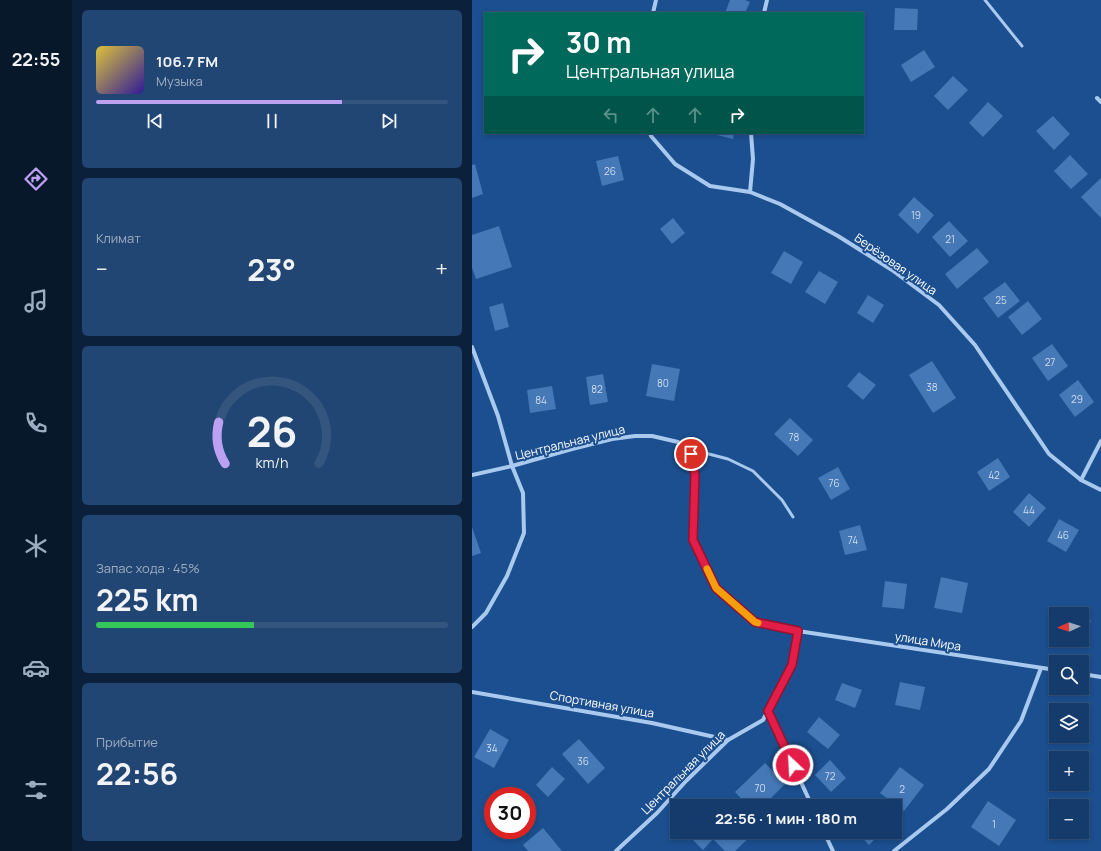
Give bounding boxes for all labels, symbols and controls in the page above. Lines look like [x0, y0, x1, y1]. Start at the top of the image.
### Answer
text: 30 m [566, 23, 631, 61]
icon: right [500, 28, 552, 80]
text: 22:55 [12, 47, 60, 71]
text: 106.7 FM [156, 51, 218, 72]
text: Центральная улица [566, 59, 735, 83]
text: Музыка [156, 72, 203, 90]
icon: left [600, 104, 622, 126]
icon: ahead [642, 104, 664, 126]
icon: ahead [684, 104, 706, 126]
icon: right [726, 104, 748, 126]
icon: previous [144, 110, 166, 132]
icon: pause [261, 110, 283, 132]
icon: next [378, 110, 400, 132]
house number: 26 [604, 164, 616, 178]
icon: directions [22, 165, 50, 193]
house number: 19 [911, 208, 921, 222]
text: Климат [96, 229, 141, 247]
street label: Берёзовая улица [851, 229, 941, 299]
house number: 21 [945, 232, 955, 246]
text: 23° [247, 249, 296, 290]
text: − [96, 254, 108, 284]
text: + [435, 254, 448, 284]
icon: music [22, 287, 50, 315]
house number: 25 [995, 293, 1007, 307]
house number: 27 [1045, 355, 1055, 369]
house number: 80 [657, 376, 669, 390]
house number: 38 [926, 380, 938, 394]
house number: 82 [591, 382, 603, 396]
house number: 29 [1071, 392, 1083, 406]
house number: 84 [535, 393, 547, 407]
text: 26 [247, 402, 297, 458]
icon: phone [22, 409, 50, 437]
street label: Центральная улица [513, 420, 627, 464]
house number: 78 [789, 430, 800, 444]
pin [674, 437, 708, 471]
icon: arrive [680, 443, 702, 465]
text: km/h [255, 452, 289, 471]
house number: 42 [988, 468, 1000, 482]
house number: 76 [828, 476, 840, 490]
house number: 44 [1023, 503, 1035, 517]
house number: 46 [1057, 528, 1069, 542]
icon: climate [22, 532, 50, 560]
house number: 74 [848, 533, 858, 547]
text: Запас хода · 45% [96, 559, 200, 577]
text: 225 km [96, 579, 198, 620]
north arrow [1049, 607, 1089, 647]
map controls [1049, 607, 1089, 839]
street label: улица Мира [894, 627, 962, 655]
icon: car [22, 654, 50, 682]
button: search [1049, 655, 1089, 695]
street label: Спортивная улица [549, 686, 655, 722]
button: layers [1049, 703, 1089, 743]
street label: Центральная улица [637, 726, 729, 818]
text: Прибытие [96, 733, 158, 751]
house number: 34 [486, 741, 498, 755]
position arrow [772, 744, 814, 786]
button: + [1049, 751, 1089, 791]
text: 22:56 [96, 753, 178, 794]
house number: 36 [577, 754, 589, 768]
house number: 72 [825, 769, 836, 783]
icon: filters [22, 776, 50, 804]
house number: 70 [754, 781, 766, 795]
house number: 2 [899, 782, 905, 796]
speed limit sign: 30 [484, 787, 536, 839]
button: − [1049, 799, 1089, 839]
text: 22:56 · 1 мин · 180 m [715, 808, 857, 829]
house number: 1 [992, 817, 996, 831]

